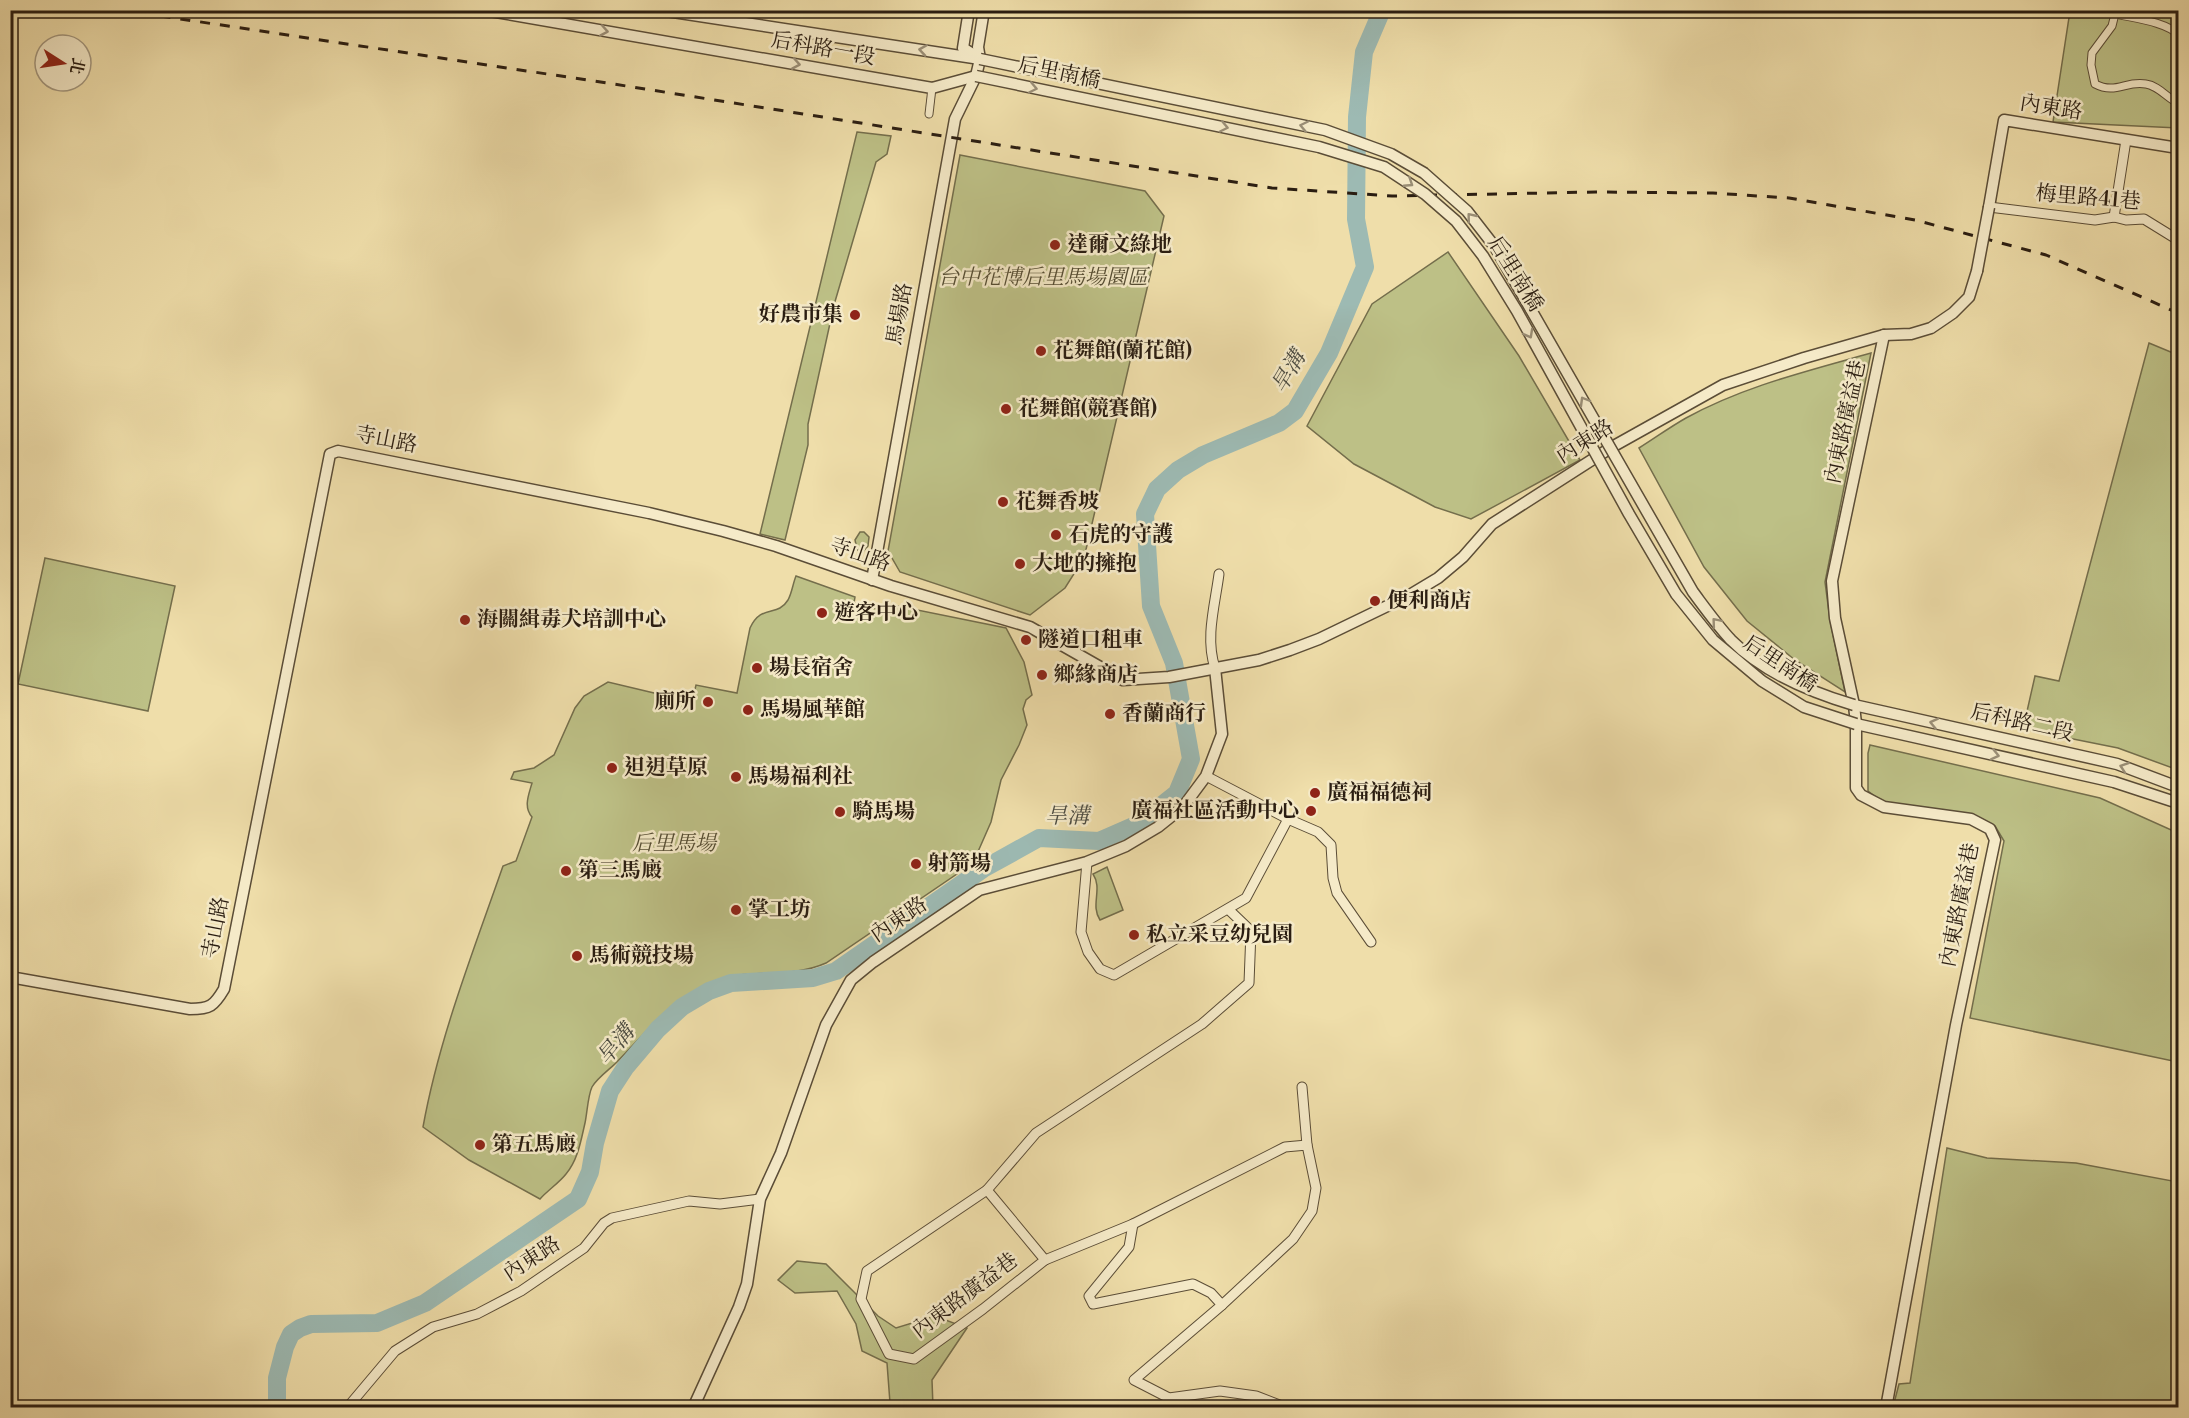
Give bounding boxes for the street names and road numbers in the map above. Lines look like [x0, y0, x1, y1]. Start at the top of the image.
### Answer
street label: 后科路一段 [769, 27, 877, 71]
street label: 后里南橋 [1015, 52, 1103, 94]
street label: 內東路 [2018, 90, 2084, 126]
street label: 梅里路41巷 [2034, 180, 2142, 216]
street label: 后里南橋 [1482, 231, 1548, 317]
street label: 馬場路 [882, 281, 918, 347]
street label: 內東路廣益巷 [1820, 358, 1872, 486]
street label: 內東路 [1551, 414, 1619, 470]
street label: 寺山路 [353, 421, 419, 459]
street label: 寺山路 [826, 532, 894, 578]
street label: 后里南橋 [1738, 630, 1822, 698]
street label: 后科路二段 [1968, 699, 2076, 747]
street label: 內東路廣益巷 [1935, 841, 1985, 969]
street label: 內東路 [866, 892, 932, 948]
street label: 寺山路 [197, 895, 235, 961]
street label: 內東路 [499, 1231, 565, 1287]
street label: 內東路廣益巷 [907, 1248, 1023, 1344]

